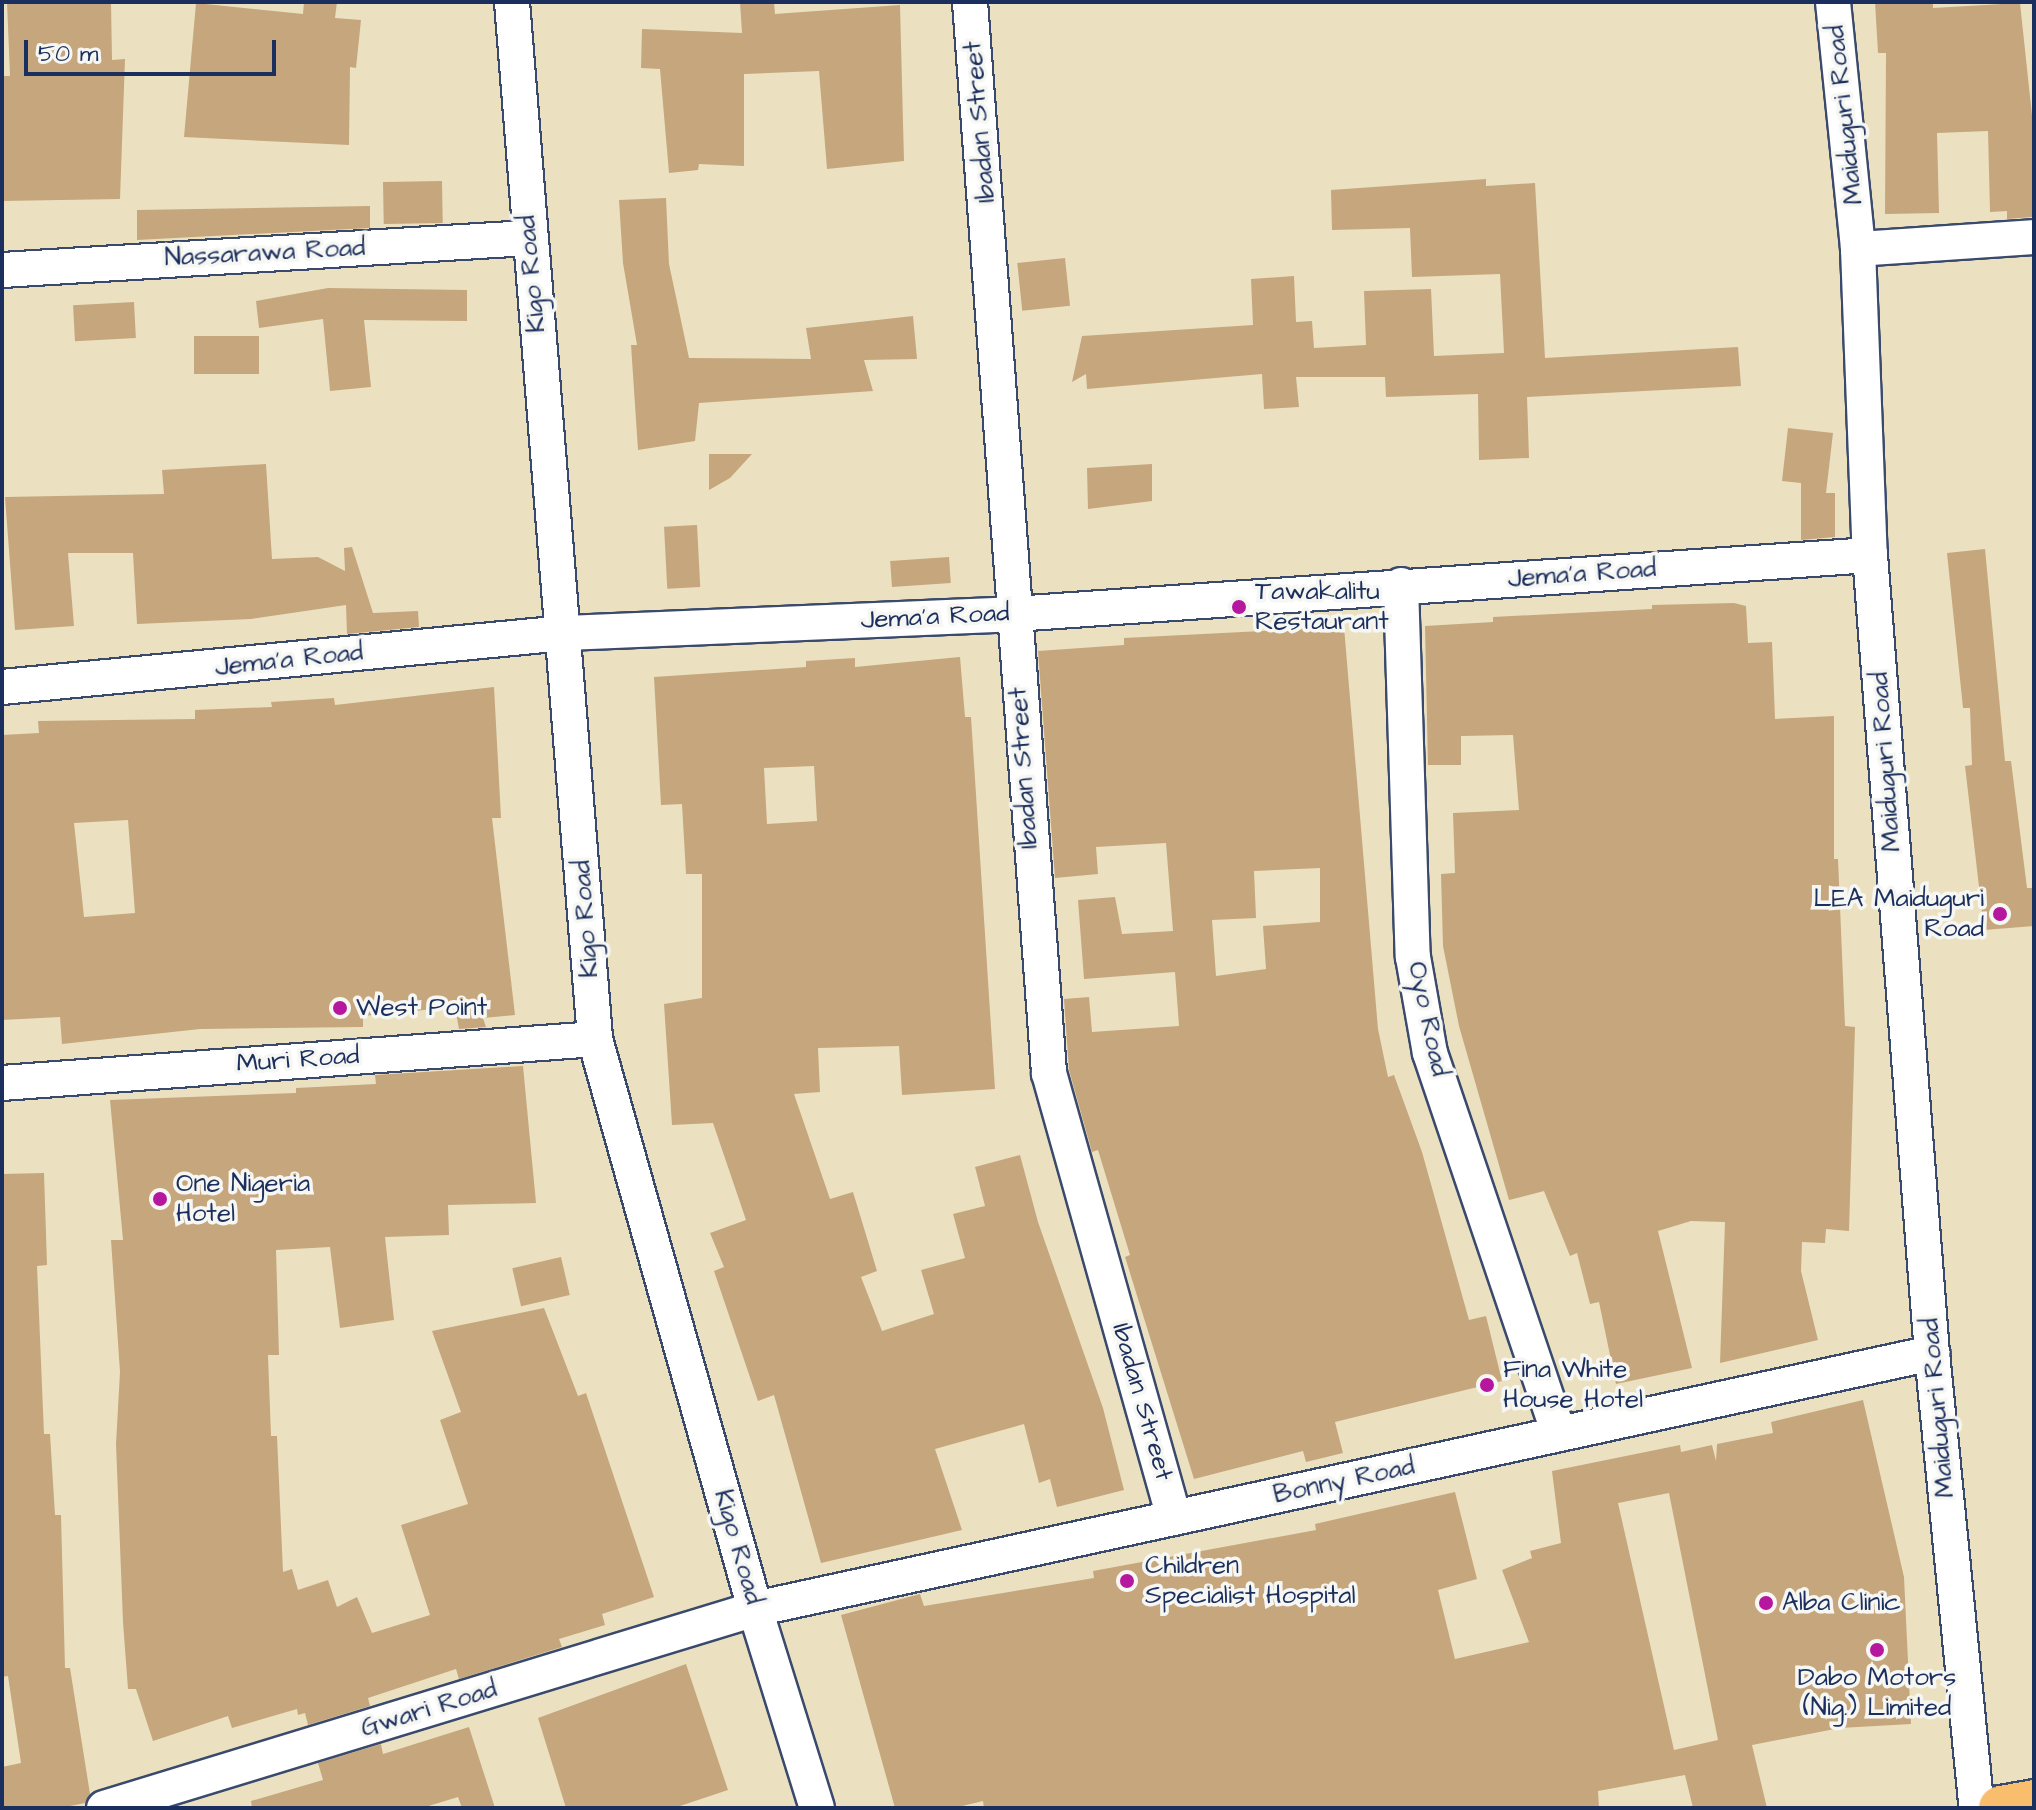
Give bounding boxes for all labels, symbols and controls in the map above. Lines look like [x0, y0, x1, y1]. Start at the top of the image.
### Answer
scale bar [28, 24, 280, 74]
street label: Maiduguri Road [1820, 24, 1870, 206]
text: 50 m [38, 37, 98, 71]
street label: Ibadan Street [957, 40, 1003, 204]
street label: Kigo Road [511, 214, 553, 334]
street label: Nassarawa Road [164, 232, 366, 274]
street label: Jema'a Road [1507, 553, 1657, 595]
place label: Tawakalitu Restaurant [1255, 576, 1389, 638]
street label: Jema'a Road [860, 598, 1010, 636]
marker: Tawakalitu Restaurant [1230, 598, 1248, 616]
street label: Jema'a Road [213, 637, 365, 683]
street label: Maiduguri Road [1864, 671, 1908, 853]
street label: Ibadan Street [1003, 686, 1045, 850]
street label: Kigo Road [566, 859, 606, 979]
place label: LEA Maiduguri Road [1813, 883, 1984, 944]
marker: LEA Maiduguri Road [1991, 905, 2009, 923]
street label: Oyo Road [1401, 959, 1455, 1079]
place label: West Point [356, 992, 487, 1024]
marker: West Point [331, 999, 349, 1017]
street label: Muri Road [236, 1040, 360, 1080]
place label: One Nigeria Hotel [176, 1168, 310, 1230]
marker: One Nigeria Hotel [151, 1190, 169, 1208]
street label: Maiduguri Road [1915, 1317, 1961, 1499]
street label: Ibadan Street [1105, 1320, 1179, 1484]
place label: Fina White House Hotel [1503, 1354, 1643, 1416]
marker: Fina White House Hotel [1478, 1376, 1496, 1394]
street label: Bonny Road [1271, 1451, 1417, 1511]
street label: Kigo Road [707, 1486, 769, 1608]
place label: Children Specialist Hospital [1145, 1550, 1356, 1612]
marker: Children Specialist Hospital [1116, 1570, 1138, 1592]
place label: Alba Clinic [1782, 1587, 1901, 1619]
marker: Alba Clinic [1757, 1594, 1775, 1612]
marker: Dabo Motors (Nig.) Limited [1868, 1641, 1886, 1659]
place label: Dabo Motors (Nig.) Limited [1798, 1662, 1956, 1724]
street label: Gwari Road [357, 1674, 501, 1744]

